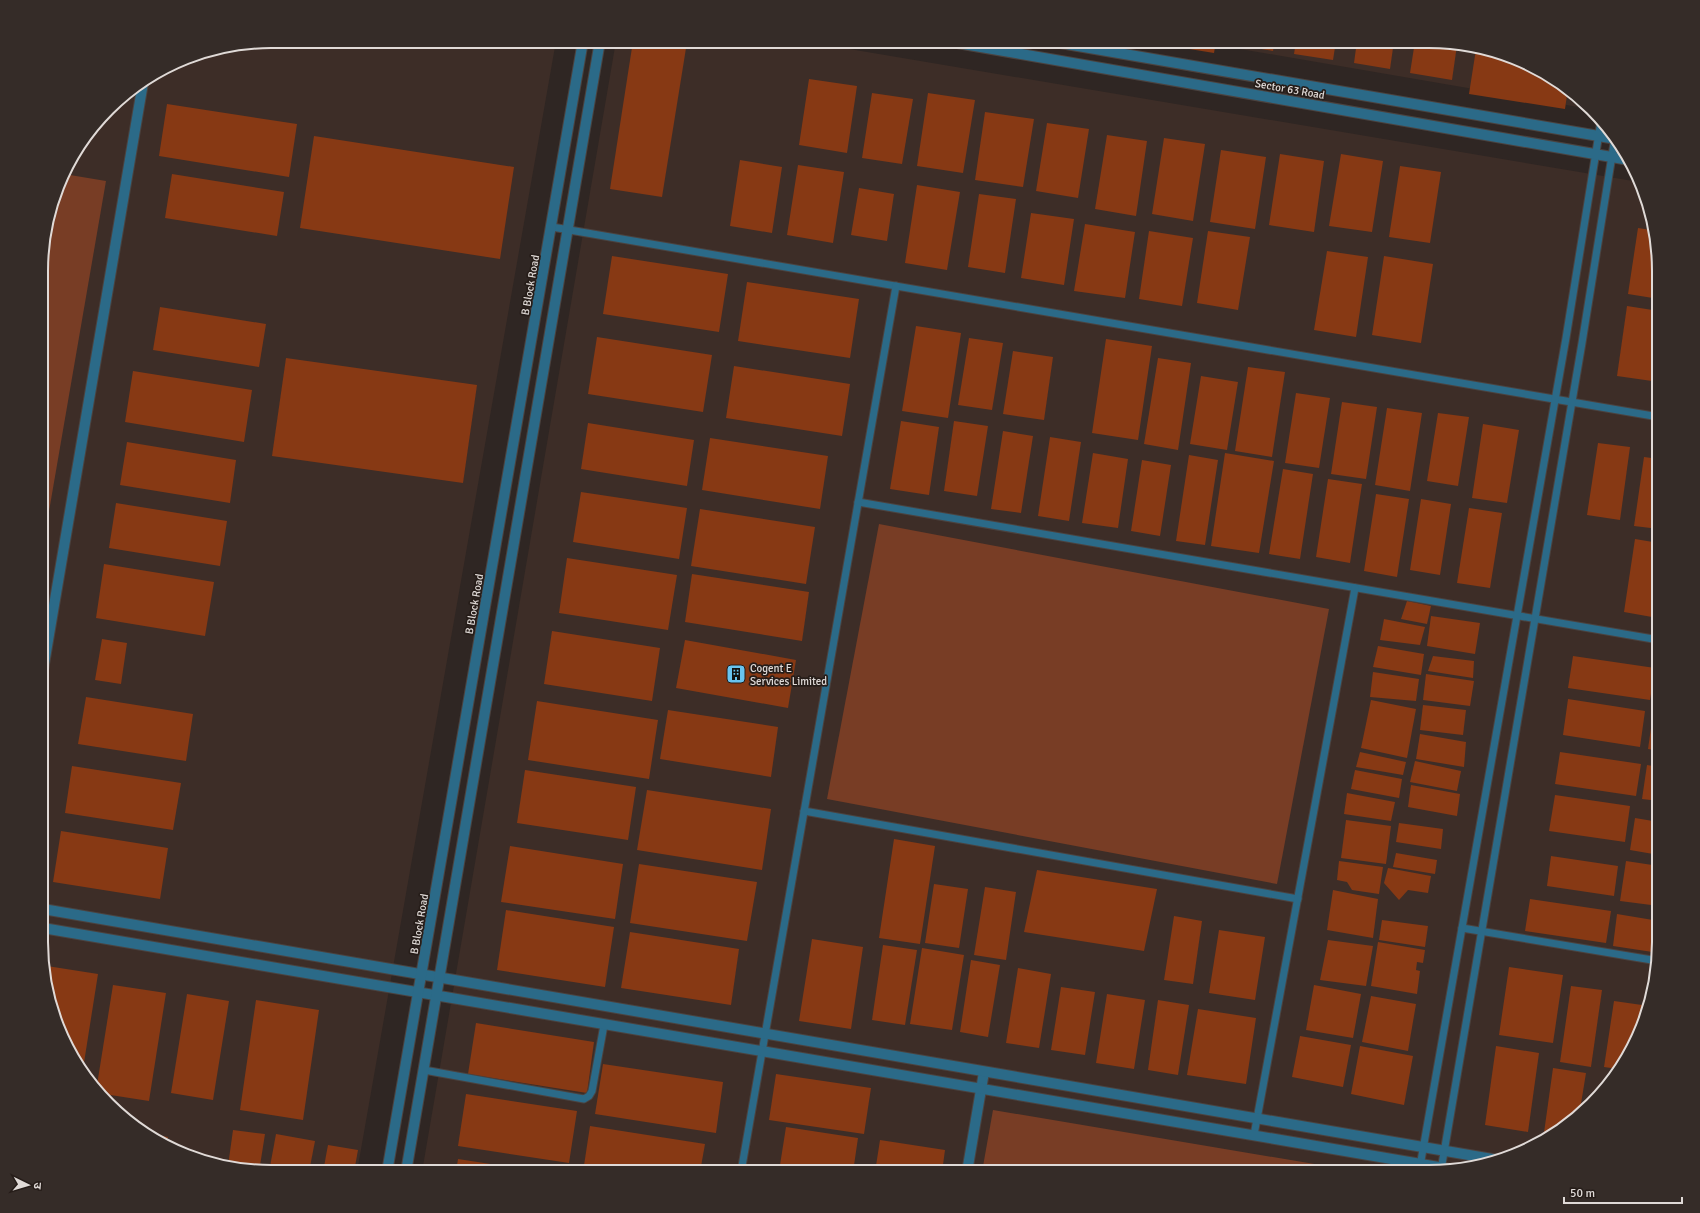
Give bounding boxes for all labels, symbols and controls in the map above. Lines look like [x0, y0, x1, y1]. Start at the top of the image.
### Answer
street label: Sector 63 Road [1254, 77, 1326, 102]
street label: B Block Road [519, 254, 542, 316]
street label: B Block Road [463, 573, 486, 635]
place label: Cogent E Services Limited [750, 662, 827, 688]
building icon: Cogent E Services Limited [725, 663, 747, 685]
street label: B Block Road [408, 893, 431, 955]
north arrow [8, 1165, 48, 1205]
scale bar [1564, 1179, 1682, 1205]
text: उ [31, 1182, 44, 1190]
text: 50 m [1570, 1186, 1595, 1201]

